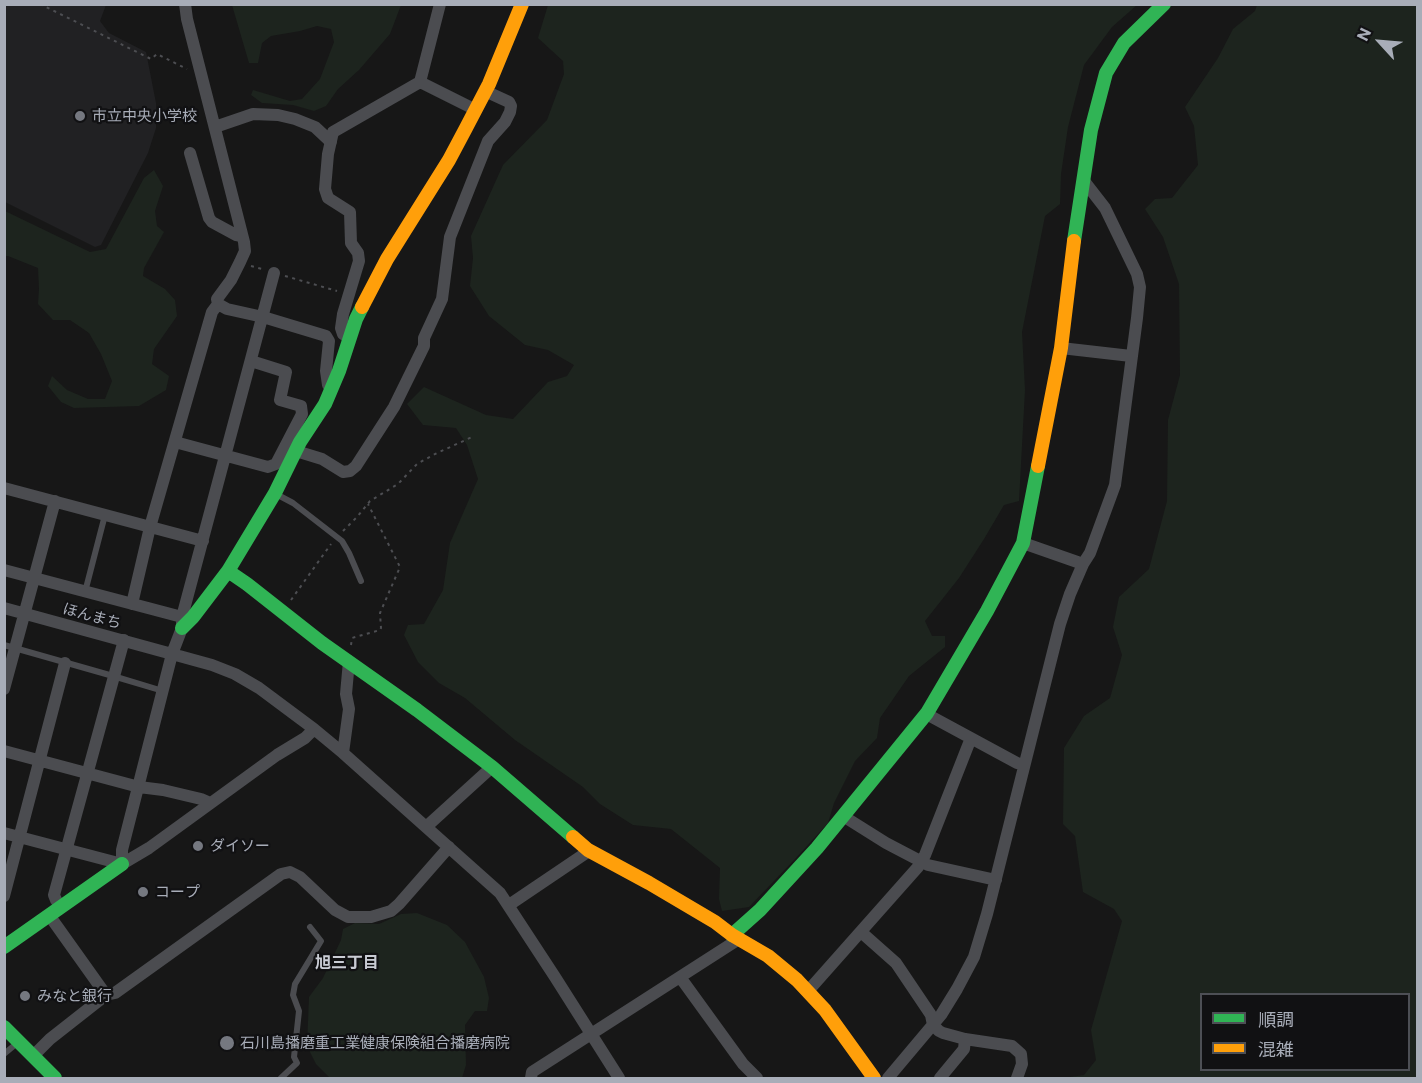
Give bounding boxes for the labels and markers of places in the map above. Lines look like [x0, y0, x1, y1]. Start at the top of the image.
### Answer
place label: 市立中央小学校 [92, 107, 197, 125]
marker: 市立中央小学校 [73, 109, 87, 123]
place label: ダイソー [210, 837, 270, 855]
marker: ダイソー [191, 839, 205, 853]
place label: コープ [155, 883, 200, 901]
marker: コープ [136, 885, 150, 899]
place label: みなと銀行 [37, 987, 112, 1005]
marker: みなと銀行 [18, 989, 32, 1003]
marker: 石川島播磨重工業健康保険組合播磨病院 [218, 1034, 236, 1052]
place label: 石川島播磨重工業健康保険組合播磨病院 [240, 1034, 510, 1052]

